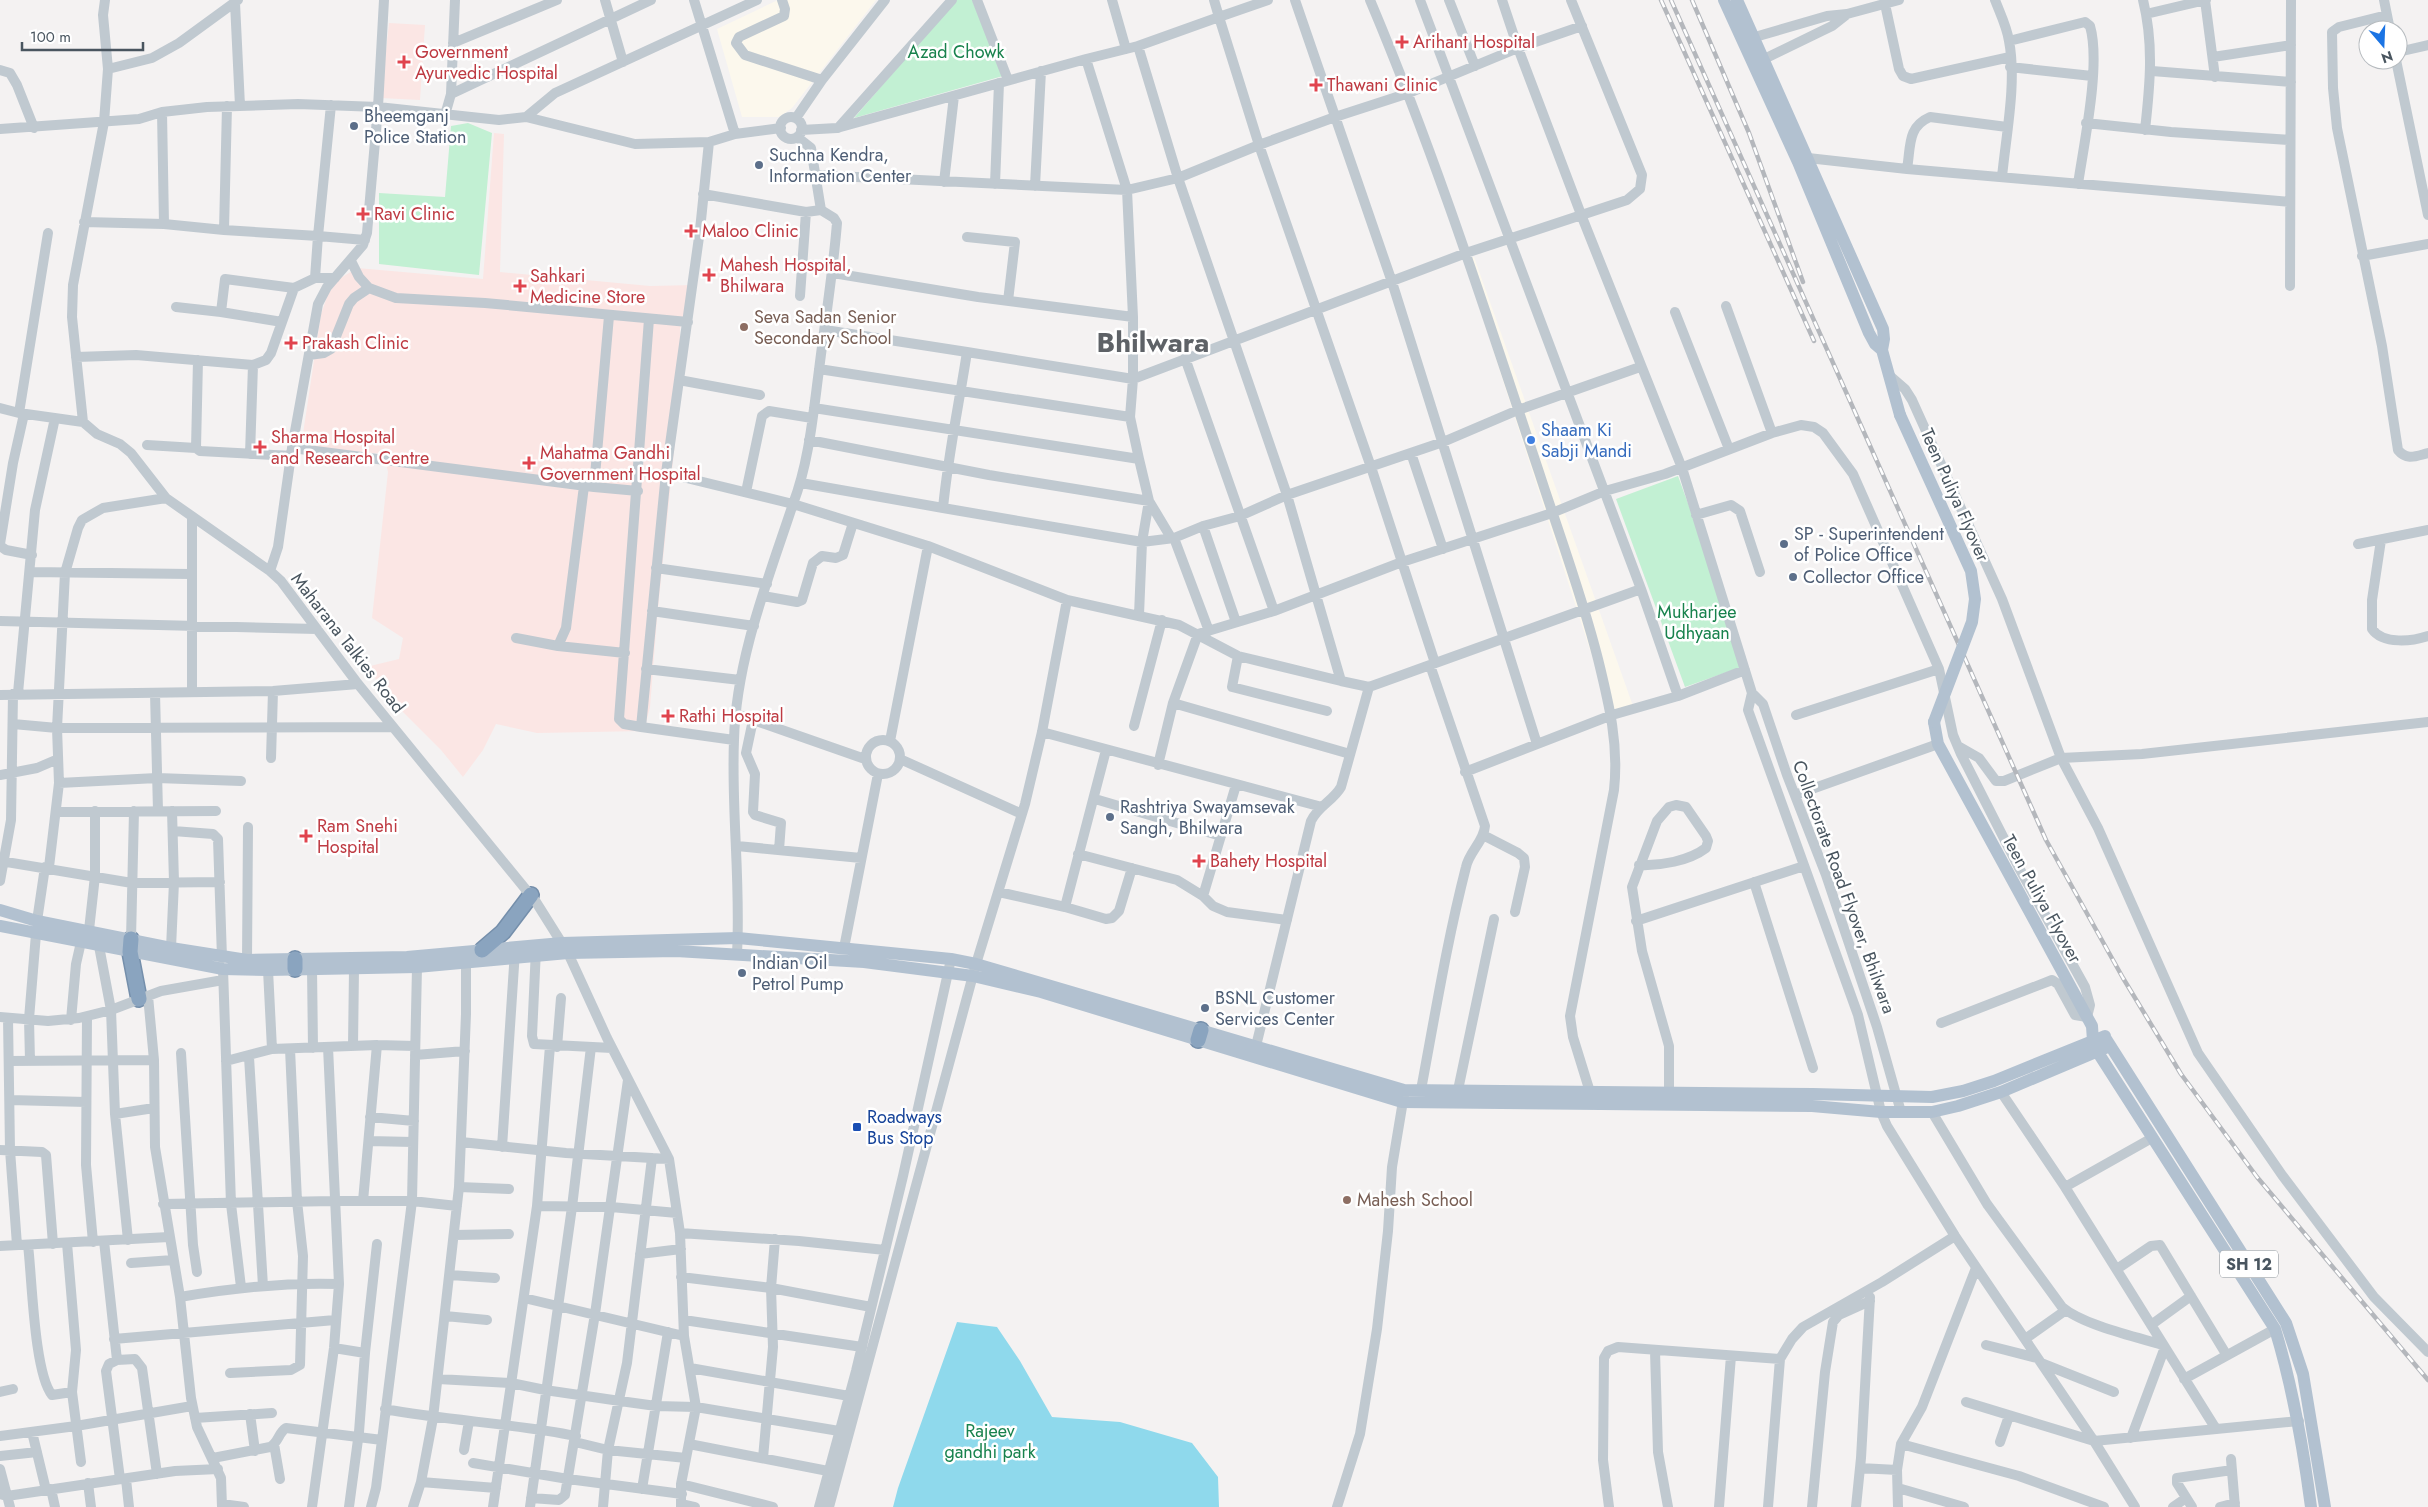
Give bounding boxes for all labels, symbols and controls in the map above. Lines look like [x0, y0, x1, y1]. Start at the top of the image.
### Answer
scale bar [22, 20, 144, 52]
north arrow [2358, 20, 2408, 70]
text: 100 m [30, 26, 71, 48]
place label: Arihant Hospital [1413, 29, 1535, 55]
marker: Arihant Hospital [1395, 35, 1409, 49]
place label: Government Ayurvedic Hospital [415, 39, 558, 86]
park label: Azad Chowk [908, 39, 1005, 65]
text: N [2379, 46, 2396, 69]
marker: Government Ayurvedic Hospital [397, 55, 411, 69]
place label: Thawani Clinic [1327, 72, 1438, 98]
marker: Thawani Clinic [1309, 78, 1323, 92]
place label: Bheemganj Police Station [364, 103, 466, 150]
marker: Bheemganj Police Station [348, 120, 360, 132]
place label: Suchna Kendra, Information Center [769, 142, 912, 189]
marker: Suchna Kendra, Information Center [753, 159, 765, 171]
place label: Ravi Clinic [374, 201, 455, 227]
marker: Ravi Clinic [356, 207, 370, 221]
place label: Maloo Clinic [702, 218, 798, 244]
marker: Maloo Clinic [684, 224, 698, 238]
place label: Mahesh Hospital, Bhilwara [720, 252, 852, 299]
place label: Sahkari Medicine Store [530, 263, 645, 310]
marker: Mahesh Hospital, Bhilwara [702, 268, 716, 282]
marker: Sahkari Medicine Store [514, 280, 526, 292]
place label: Seva Sadan Senior Secondary School [754, 304, 897, 351]
marker: Seva Sadan Senior Secondary School [738, 321, 750, 333]
district label: Bhilwara [1097, 322, 1209, 363]
place label: Prakash Clinic [302, 330, 409, 356]
marker: Prakash Clinic [284, 336, 298, 350]
place label: Shaam Ki Sabji Mandi [1541, 417, 1632, 464]
place label: Sharma Hospital and Research Centre [271, 424, 429, 471]
street label: Teen Puliya Flyover [1914, 424, 1996, 566]
marker: Shaam Ki Sabji Mandi [1525, 434, 1537, 446]
marker: Sharma Hospital and Research Centre [253, 440, 267, 454]
place label: Mahatma Gandhi Government Hospital [540, 440, 701, 487]
marker: Mahatma Gandhi Government Hospital [522, 456, 536, 470]
place label: SP - Superintendent of Police Office [1794, 521, 1944, 568]
marker: SP - Superintendent of Police Office [1778, 538, 1790, 550]
place label: Collector Office [1803, 564, 1924, 590]
street label: Maharana Talkies Road [285, 567, 411, 719]
marker: Collector Office [1787, 571, 1799, 583]
park label: Mukharjee Udhyaan [1657, 599, 1737, 646]
place label: Rathi Hospital [679, 703, 784, 729]
marker: Rathi Hospital [661, 709, 675, 723]
street label: Collectorate Road Flyover, Bhilwara [1786, 757, 1902, 1017]
place label: Rashtriya Swayamsevak Sangh, Bhilwara [1120, 794, 1295, 841]
marker: Rashtriya Swayamsevak Sangh, Bhilwara [1104, 811, 1116, 823]
place label: Ram Snehi Hospital [317, 813, 398, 860]
marker: Ram Snehi Hospital [299, 829, 313, 843]
street label: Teen Puliya Flyover [1996, 830, 2088, 969]
place label: Bahety Hospital [1210, 848, 1327, 874]
marker: Bahety Hospital [1192, 854, 1206, 868]
place label: Indian Oil Petrol Pump [752, 950, 843, 997]
marker: Indian Oil Petrol Pump [736, 967, 748, 979]
place label: BSNL Customer Services Center [1215, 985, 1336, 1032]
marker: BSNL Customer Services Center [1199, 1002, 1211, 1014]
place label: Roadways Bus Stop [867, 1104, 942, 1151]
marker: Roadways Bus Stop [851, 1121, 863, 1133]
place label: Mahesh School [1357, 1187, 1473, 1213]
marker: Mahesh School [1341, 1194, 1353, 1206]
road number: SH 12 [2220, 1250, 2278, 1278]
park label: Rajeev gandhi park [944, 1418, 1036, 1465]

